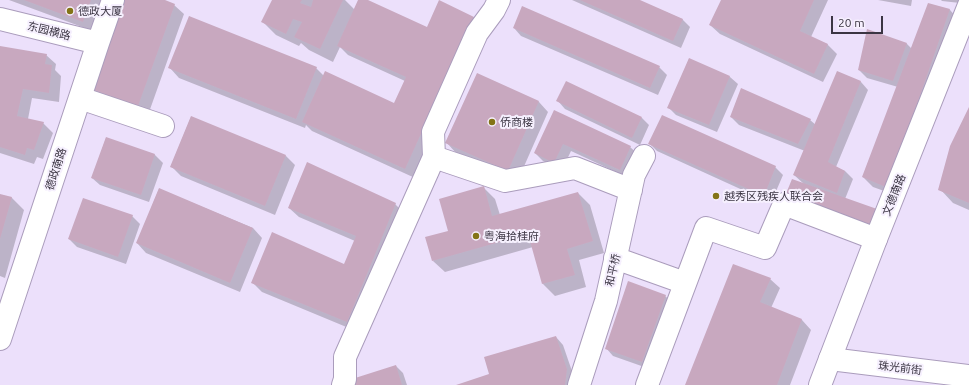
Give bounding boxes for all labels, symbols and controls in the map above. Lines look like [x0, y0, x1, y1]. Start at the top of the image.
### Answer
place label: 德政大厦 [78, 4, 122, 18]
marker: 德政大厦 [65, 6, 75, 16]
scale bar [833, 8, 885, 34]
text: 20 m [838, 16, 865, 29]
street label: 东园横路 [26, 19, 72, 43]
place label: 侨商楼 [500, 115, 533, 129]
marker: 侨商楼 [487, 117, 497, 127]
street label: 德政南路 [43, 146, 69, 192]
street label: 文德南路 [880, 172, 908, 218]
place label: 越秀区残疾人联合会 [724, 189, 823, 203]
marker: 越秀区残疾人联合会 [711, 191, 721, 201]
place label: 粤海拾桂府 [484, 229, 539, 243]
marker: 粤海拾桂府 [471, 231, 481, 241]
street label: 和平桥 [603, 252, 623, 288]
street label: 珠光前街 [877, 359, 923, 377]

